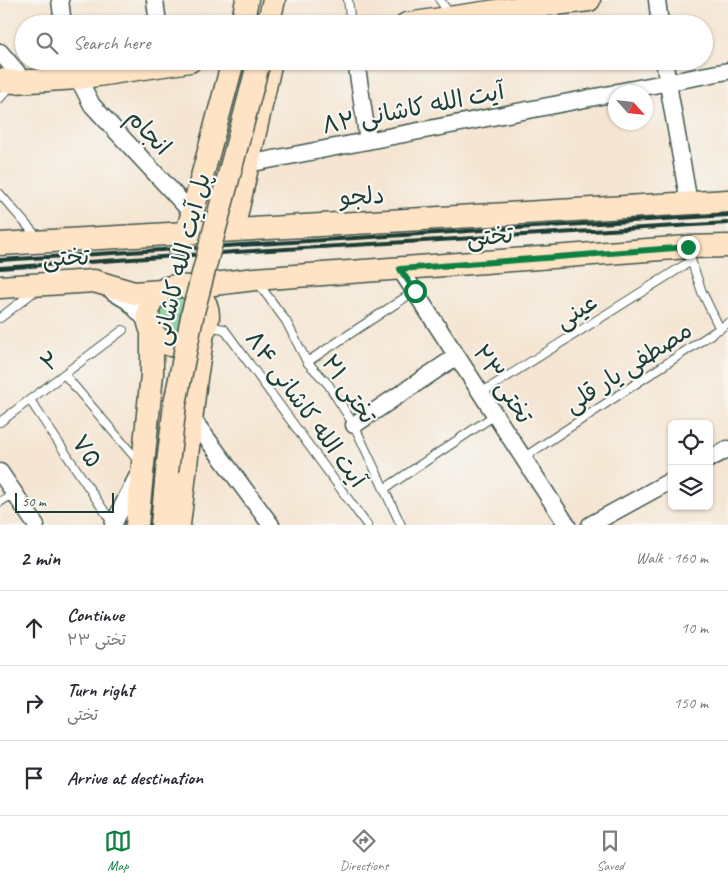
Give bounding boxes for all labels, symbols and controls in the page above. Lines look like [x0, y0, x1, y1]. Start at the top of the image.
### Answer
search box [15, 15, 713, 70]
icon: search [33, 29, 61, 57]
text: Search here [73, 31, 150, 55]
street label: آیت الله کاشانی ۸۲ [319, 75, 508, 140]
north arrow [608, 85, 653, 130]
street label: انجام [118, 103, 178, 164]
street label: پل آیت الله کاشانی [145, 170, 217, 348]
street label: دلجو [338, 180, 385, 212]
street label: تختی [466, 219, 515, 253]
route end [677, 236, 700, 259]
street label: تختی [42, 242, 91, 272]
route start [404, 280, 427, 303]
street label: عینی [549, 287, 603, 335]
street label: مصطفی یار قلی [558, 315, 698, 419]
street label: آیت الله کاشانی ۸۴ [239, 325, 374, 494]
street label: تختی ۲۳ [466, 339, 540, 430]
street label: ۲ [34, 344, 66, 378]
street label: تختی ۲۱ [315, 349, 384, 430]
map controls [668, 420, 713, 510]
button: locate [668, 420, 713, 465]
street label: ۷۵ [65, 429, 109, 473]
button: layers [668, 465, 713, 510]
scale bar [15, 490, 114, 513]
text: 50 m [22, 493, 46, 510]
text: 2 min [20, 545, 60, 571]
text: Walk · 160 m [636, 548, 708, 568]
text: Continue [67, 603, 124, 627]
icon: ahead [20, 614, 48, 642]
text: 10 m [681, 618, 708, 638]
text: تختی ۲۳ [67, 630, 126, 650]
text: Turn right [67, 678, 134, 702]
icon: right [20, 689, 48, 717]
text: 150 m [674, 693, 708, 713]
text: تختی [67, 705, 98, 725]
icon: arrive [20, 764, 48, 792]
text: Arrive at destination [67, 766, 203, 790]
tab: Map [104, 827, 132, 874]
tab: Directions [340, 827, 388, 874]
tab: Saved [596, 827, 624, 874]

